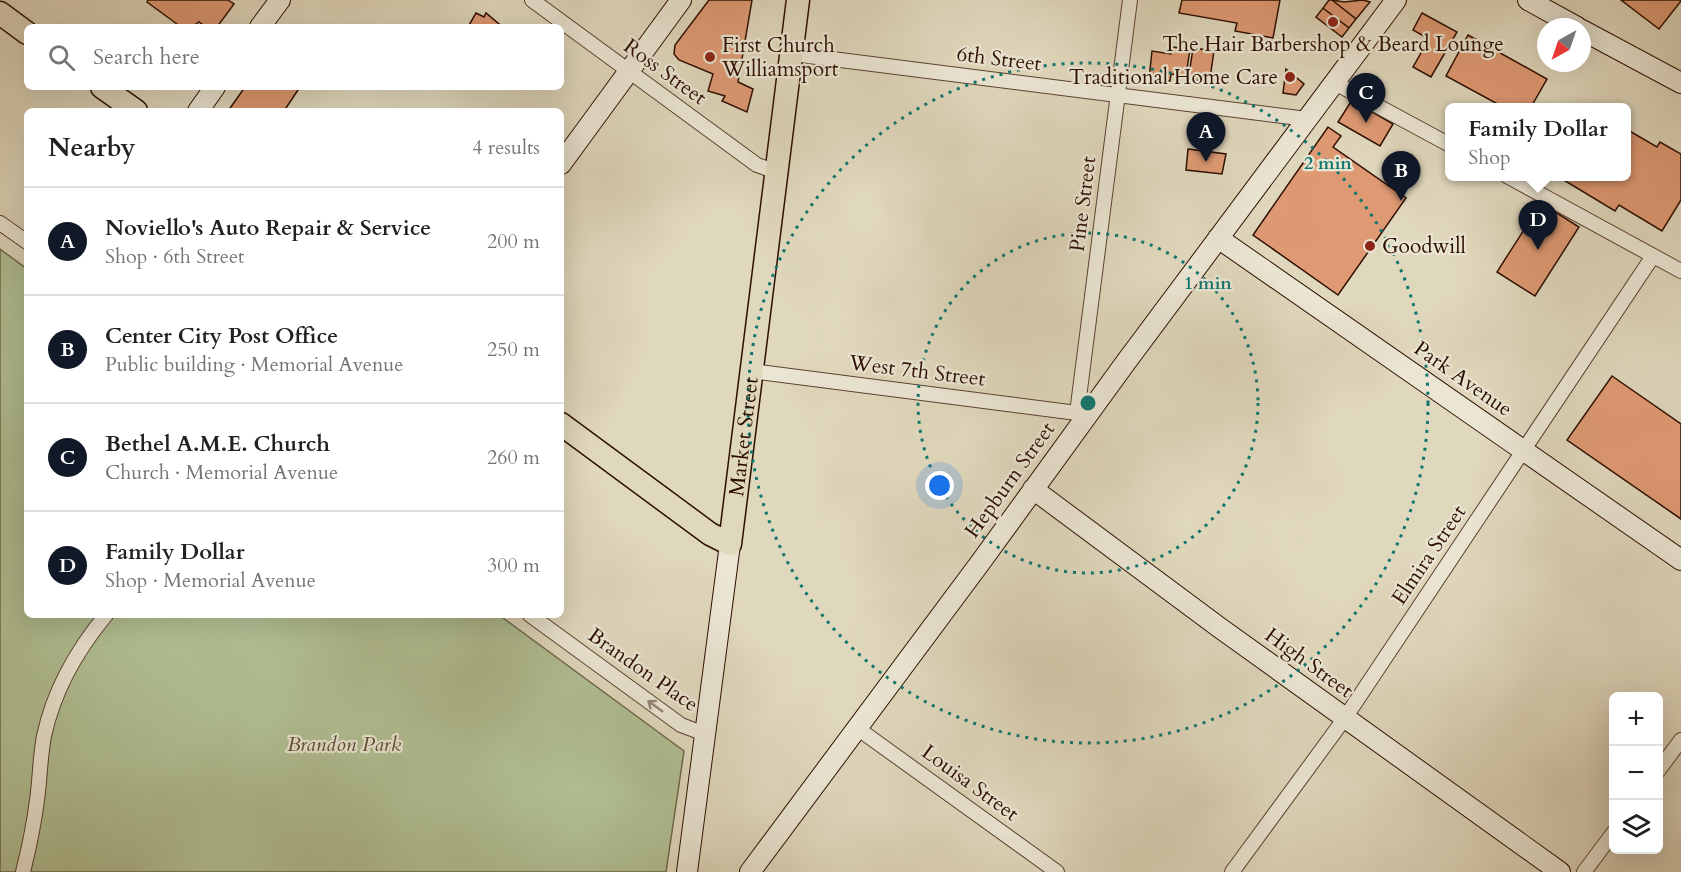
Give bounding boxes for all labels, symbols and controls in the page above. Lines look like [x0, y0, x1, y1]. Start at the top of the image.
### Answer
marker: The Hair Barbershop & Beard Lounge [1326, 15, 1340, 29]
north arrow [1537, 18, 1591, 72]
search box [24, 24, 564, 90]
place label: The Hair Barbershop & Beard Lounge [1162, 30, 1504, 59]
place label: First Church Williamsport [721, 31, 839, 84]
street label: Ross Street [618, 32, 713, 112]
street label: 6th Street [955, 39, 1043, 79]
icon: search [45, 41, 78, 74]
text: Search here [93, 42, 200, 72]
marker: First Church Williamsport [703, 50, 717, 64]
place label: Traditional Home Care [1069, 63, 1278, 92]
marker: Traditional Home Care [1283, 70, 1297, 84]
pin: C [1346, 74, 1386, 123]
popup [1445, 103, 1631, 181]
pin: A [1186, 112, 1226, 162]
text: Family Dollar [1468, 114, 1608, 144]
text: Nearby [48, 130, 136, 165]
text: 4 results [472, 134, 540, 161]
text: Shop [1468, 144, 1511, 171]
text: 2 min [1304, 151, 1352, 176]
pin: B [1382, 152, 1420, 201]
street label: Pine Street [1063, 154, 1103, 253]
pin: D [1518, 200, 1558, 250]
text: Noviello's Auto Repair & Service [105, 213, 431, 243]
text: A [60, 228, 75, 255]
text: 200 m [487, 228, 540, 255]
place label: Goodwill [1382, 232, 1466, 261]
marker: Goodwill [1363, 239, 1377, 253]
text: Shop · 6th Street [105, 243, 244, 270]
text: 1 min [1184, 271, 1232, 296]
text: Center City Post Office [105, 321, 338, 351]
street label: Park Avenue [1408, 334, 1518, 424]
text: B [60, 336, 75, 363]
text: 250 m [487, 336, 540, 363]
street label: West 7th Street [846, 348, 987, 394]
text: Public building · Memorial Avenue [105, 351, 403, 378]
street label: Market Street [722, 375, 765, 498]
centre of rings [1078, 393, 1098, 413]
street label: Hepburn Street [958, 416, 1062, 544]
text: Bethel A.M.E. Church [105, 429, 330, 459]
text: C [60, 444, 75, 471]
text: 260 m [487, 444, 540, 471]
text: Church · Memorial Avenue [105, 459, 338, 486]
your location [925, 471, 954, 500]
street label: Elmira Street [1385, 499, 1473, 611]
text: Family Dollar [105, 537, 245, 567]
text: D [59, 552, 76, 579]
text: 300 m [487, 552, 540, 579]
text: Shop · Memorial Avenue [105, 567, 316, 594]
street label: Brandon Place [582, 621, 704, 719]
street label: High Street [1259, 621, 1359, 705]
map controls [1609, 692, 1663, 854]
button: + [1609, 692, 1663, 746]
one-way arrow [647, 700, 663, 712]
park label: Brandon Park [287, 730, 402, 759]
street label: Louisa Street [915, 738, 1025, 828]
button: − [1609, 746, 1663, 800]
button: layers [1609, 800, 1663, 854]

